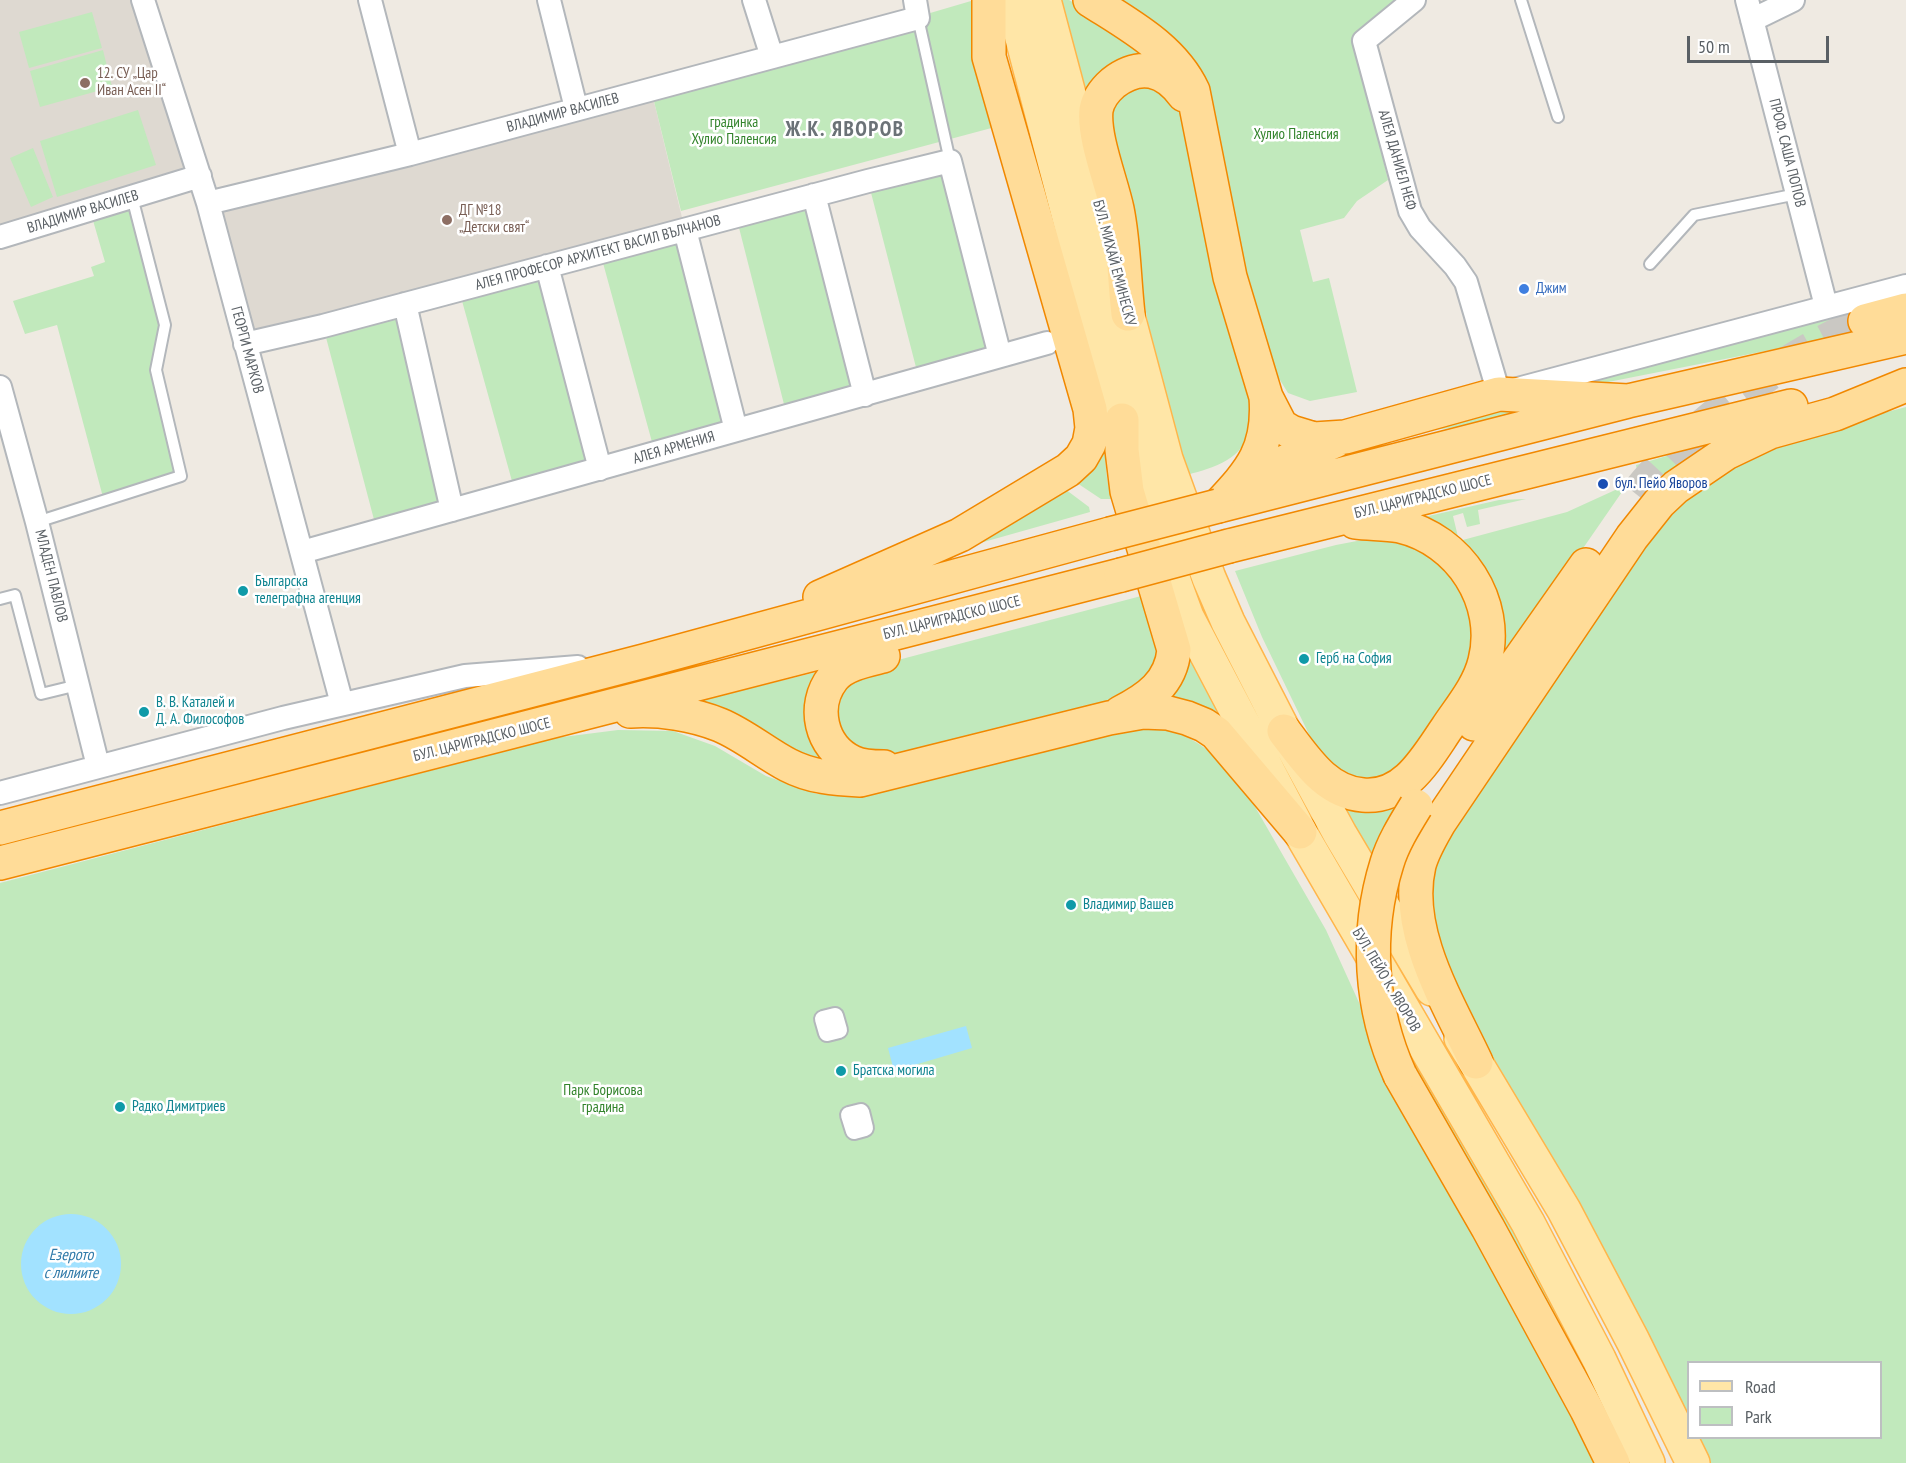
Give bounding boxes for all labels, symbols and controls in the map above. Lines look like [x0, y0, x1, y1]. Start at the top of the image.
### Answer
scale bar [1690, 24, 1832, 62]
text: 50 m [1698, 35, 1730, 58]
place label: 12. СУ „Цар Иван Асен II“ [97, 65, 166, 100]
marker: 12. СУ „Цар Иван Асен II“ [78, 76, 92, 90]
street label: ВЛАДИМИР ВАСИЛЕВ [505, 89, 621, 137]
street label: ПРОФ. САША ПОПОВ [1765, 97, 1809, 209]
street label: АЛЕЯ ДАНИЕЛ НЕФ [1374, 108, 1420, 212]
park label: градинка Хулио Паленсия [691, 114, 777, 149]
district label: Ж.К. ЯВОРОВ [785, 117, 905, 143]
park label: Хулио Паленсия [1253, 126, 1339, 144]
street label: ВЛАДИМИР ВАСИЛЕВ [25, 187, 141, 237]
street label: БУЛ. МИХАЙ ЕМИНЕСКУ [1089, 198, 1139, 328]
place label: ДГ №18 „Детски свят“ [459, 202, 529, 237]
street label: АЛЕЯ ПРОФЕСОР АРХИТЕКТ ВАСИЛ ВЪЛЧАНОВ [473, 212, 723, 294]
marker: ДГ №18 „Детски свят“ [440, 213, 454, 227]
place label: Джим [1536, 280, 1567, 298]
marker: Джим [1517, 282, 1531, 296]
street label: ГЕОРГИ МАРКОВ [227, 305, 267, 395]
street label: АЛЕЯ АРМЕНИЯ [631, 428, 717, 468]
street label: БУЛ. ЦАРИГРАДСКО ШОСЕ [1353, 471, 1493, 523]
place label: бул. Пейо Яворов [1615, 475, 1708, 493]
marker: бул. Пейо Яворов [1596, 477, 1610, 491]
street label: МЛАДЕН ПАВЛОВ [31, 528, 71, 624]
place label: Българска телеграфна агенция [255, 573, 361, 608]
marker: Българска телеграфна агенция [236, 584, 250, 598]
street label: БУЛ. ЦАРИГРАДСКО ШОСЕ [882, 592, 1022, 644]
place label: Герб на София [1316, 650, 1392, 668]
marker: Герб на София [1297, 652, 1311, 666]
place label: В. В. Каталей и Д. А. Философов [156, 694, 244, 729]
marker: В. В. Каталей и Д. А. Философов [137, 705, 151, 719]
street label: БУЛ. ЦАРИГРАДСКО ШОСЕ [412, 714, 552, 766]
place label: Владимир Вашев [1083, 896, 1174, 914]
marker: Владимир Вашев [1064, 898, 1078, 912]
street label: БУЛ. ПЕЙО К. ЯВОРОВ [1348, 925, 1424, 1035]
place label: Братска могила [853, 1062, 935, 1080]
marker: Братска могила [834, 1064, 848, 1078]
park label: Парк Борисова градина [563, 1082, 643, 1117]
place label: Радко Димитриев [132, 1098, 226, 1116]
marker: Радко Димитриев [113, 1100, 127, 1114]
water label: Езерото с лилиите [44, 1245, 98, 1283]
legend [1687, 1361, 1882, 1439]
text: Road [1745, 1375, 1776, 1398]
text: Park [1745, 1405, 1772, 1428]

